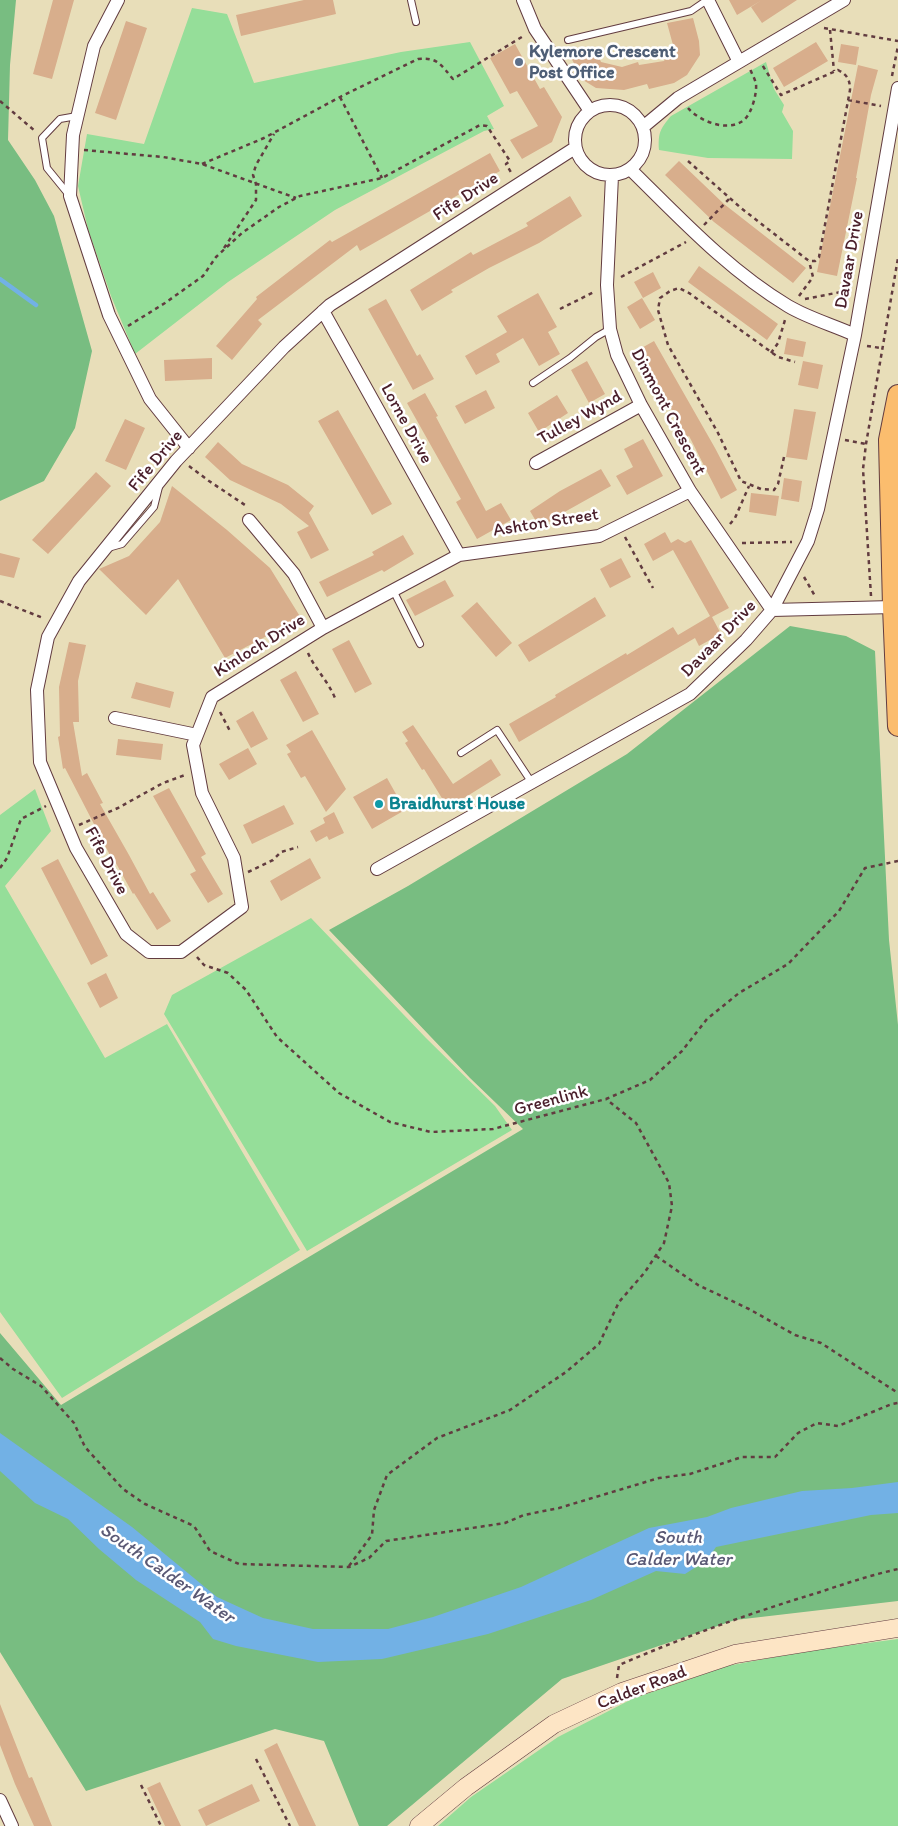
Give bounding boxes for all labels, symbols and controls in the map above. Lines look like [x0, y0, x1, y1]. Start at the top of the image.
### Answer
place label: Kylemore Crescent Post Office [529, 41, 676, 84]
marker: Kylemore Crescent Post Office [513, 56, 525, 68]
street label: Fife Drive [429, 168, 503, 226]
street label: Davaar Drive [831, 209, 869, 311]
street label: Dinmont Crescent [626, 345, 710, 479]
street label: Lorne Drive [375, 380, 437, 468]
street label: Tulley Wynd [534, 386, 626, 450]
street label: Fife Drive [124, 426, 188, 496]
street label: Ashton Street [492, 504, 600, 542]
street label: Davaar Drive [677, 596, 761, 682]
street label: Kinloch Drive [210, 609, 310, 683]
place label: Braidhurst House [389, 793, 525, 815]
marker: Braidhurst House [373, 798, 385, 810]
street label: Fife Drive [79, 823, 133, 899]
street label: Greenlink [512, 1081, 590, 1121]
water label: South Calder Water [95, 1519, 239, 1629]
water label: South Calder Water [624, 1527, 732, 1571]
street label: Calder Road [594, 1661, 690, 1715]

